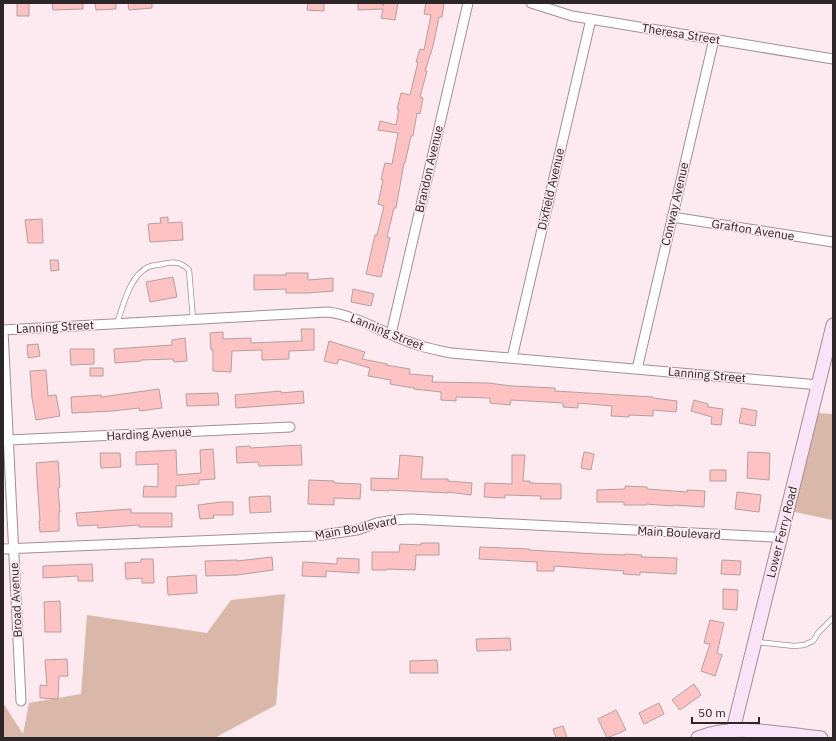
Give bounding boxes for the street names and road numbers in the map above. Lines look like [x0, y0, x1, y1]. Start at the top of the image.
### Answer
street label: Theresa Street [641, 20, 721, 47]
street label: Brandon Avenue [411, 124, 446, 214]
street label: Dixfield Avenue [534, 146, 567, 231]
street label: Conway Avenue [658, 160, 692, 247]
street label: Grafton Avenue [711, 216, 796, 244]
street label: Lanning Street [348, 310, 426, 353]
street label: Lanning Street [16, 317, 94, 336]
street label: Lanning Street [668, 364, 747, 385]
street label: Harding Avenue [106, 424, 192, 443]
street label: Lower Ferry Road [763, 485, 800, 579]
street label: Main Boulevard [314, 512, 398, 543]
street label: Main Boulevard [637, 523, 721, 542]
street label: Broad Avenue [6, 562, 25, 638]

